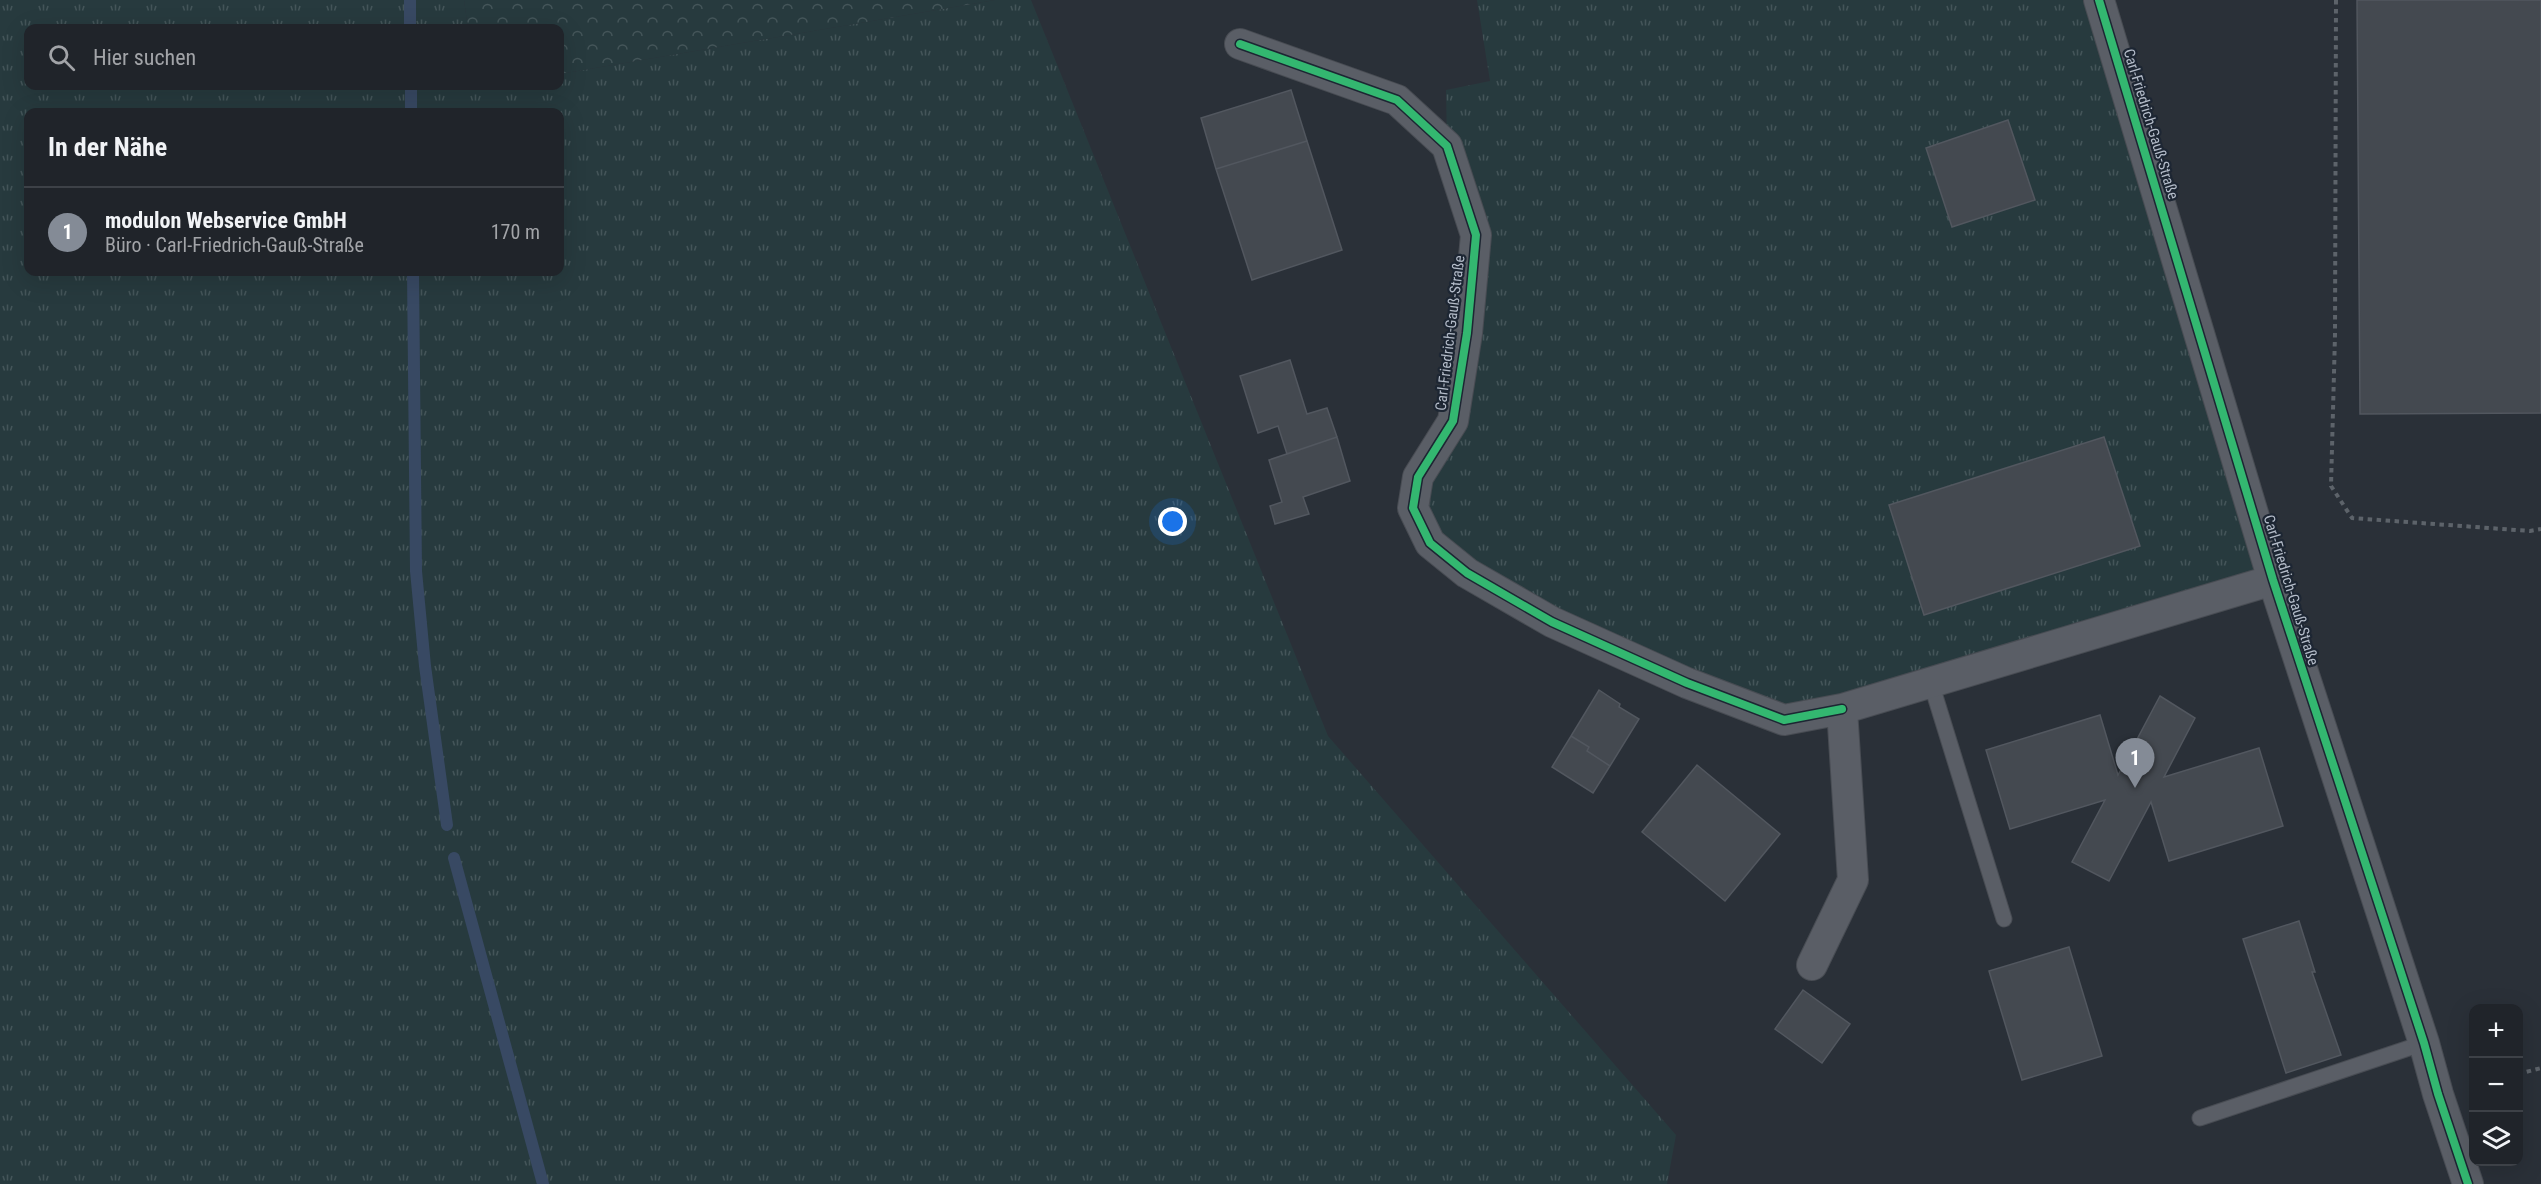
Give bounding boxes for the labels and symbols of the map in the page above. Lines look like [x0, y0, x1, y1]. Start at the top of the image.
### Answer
street label: Carl-Friedrich-Gauß-Straße [2120, 47, 2182, 201]
street label: Carl-Friedrich-Gauß-Straße [1432, 254, 1468, 412]
your location [1158, 507, 1187, 536]
street label: Carl-Friedrich-Gauß-Straße [2260, 513, 2322, 667]
pin: 1 [2116, 738, 2154, 788]

